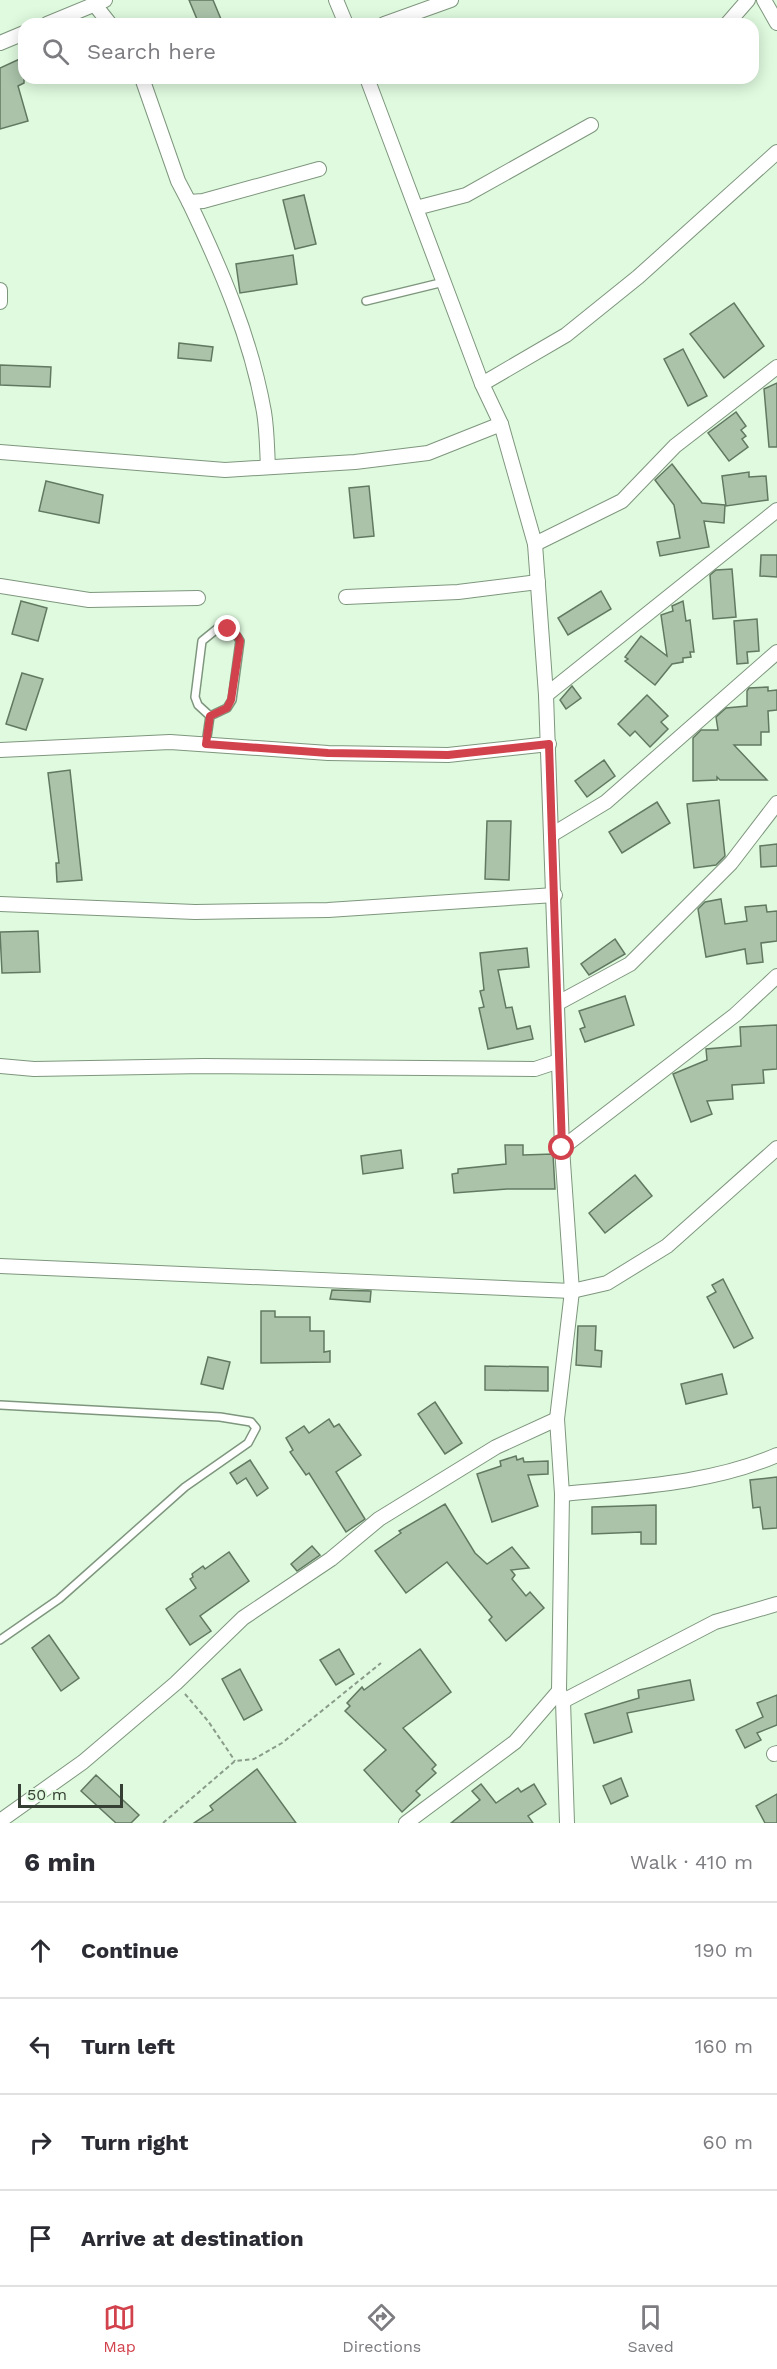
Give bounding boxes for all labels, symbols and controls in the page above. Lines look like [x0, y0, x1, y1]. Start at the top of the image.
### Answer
search box [18, 18, 759, 84]
icon: search [39, 35, 72, 68]
text: Search here [87, 39, 216, 64]
route end [214, 615, 240, 641]
route start [548, 1134, 574, 1160]
scale bar [18, 1781, 123, 1808]
text: 50 m [27, 1785, 67, 1804]
text: 6 min [24, 1847, 96, 1877]
text: Walk · 410 m [630, 1850, 753, 1874]
icon: ahead [24, 1934, 57, 1967]
text: Continue [81, 1938, 179, 1963]
text: 190 m [695, 1938, 753, 1962]
icon: left [24, 2030, 57, 2063]
text: Turn left [81, 2034, 175, 2059]
text: 160 m [695, 2034, 753, 2058]
icon: right [24, 2126, 57, 2159]
text: Turn right [81, 2130, 188, 2155]
text: 60 m [703, 2130, 753, 2154]
icon: arrive [24, 2222, 57, 2255]
text: Arrive at destination [81, 2226, 304, 2251]
tab: Map [103, 2301, 136, 2356]
tab: Directions [342, 2301, 421, 2356]
tab: Saved [627, 2301, 674, 2356]

